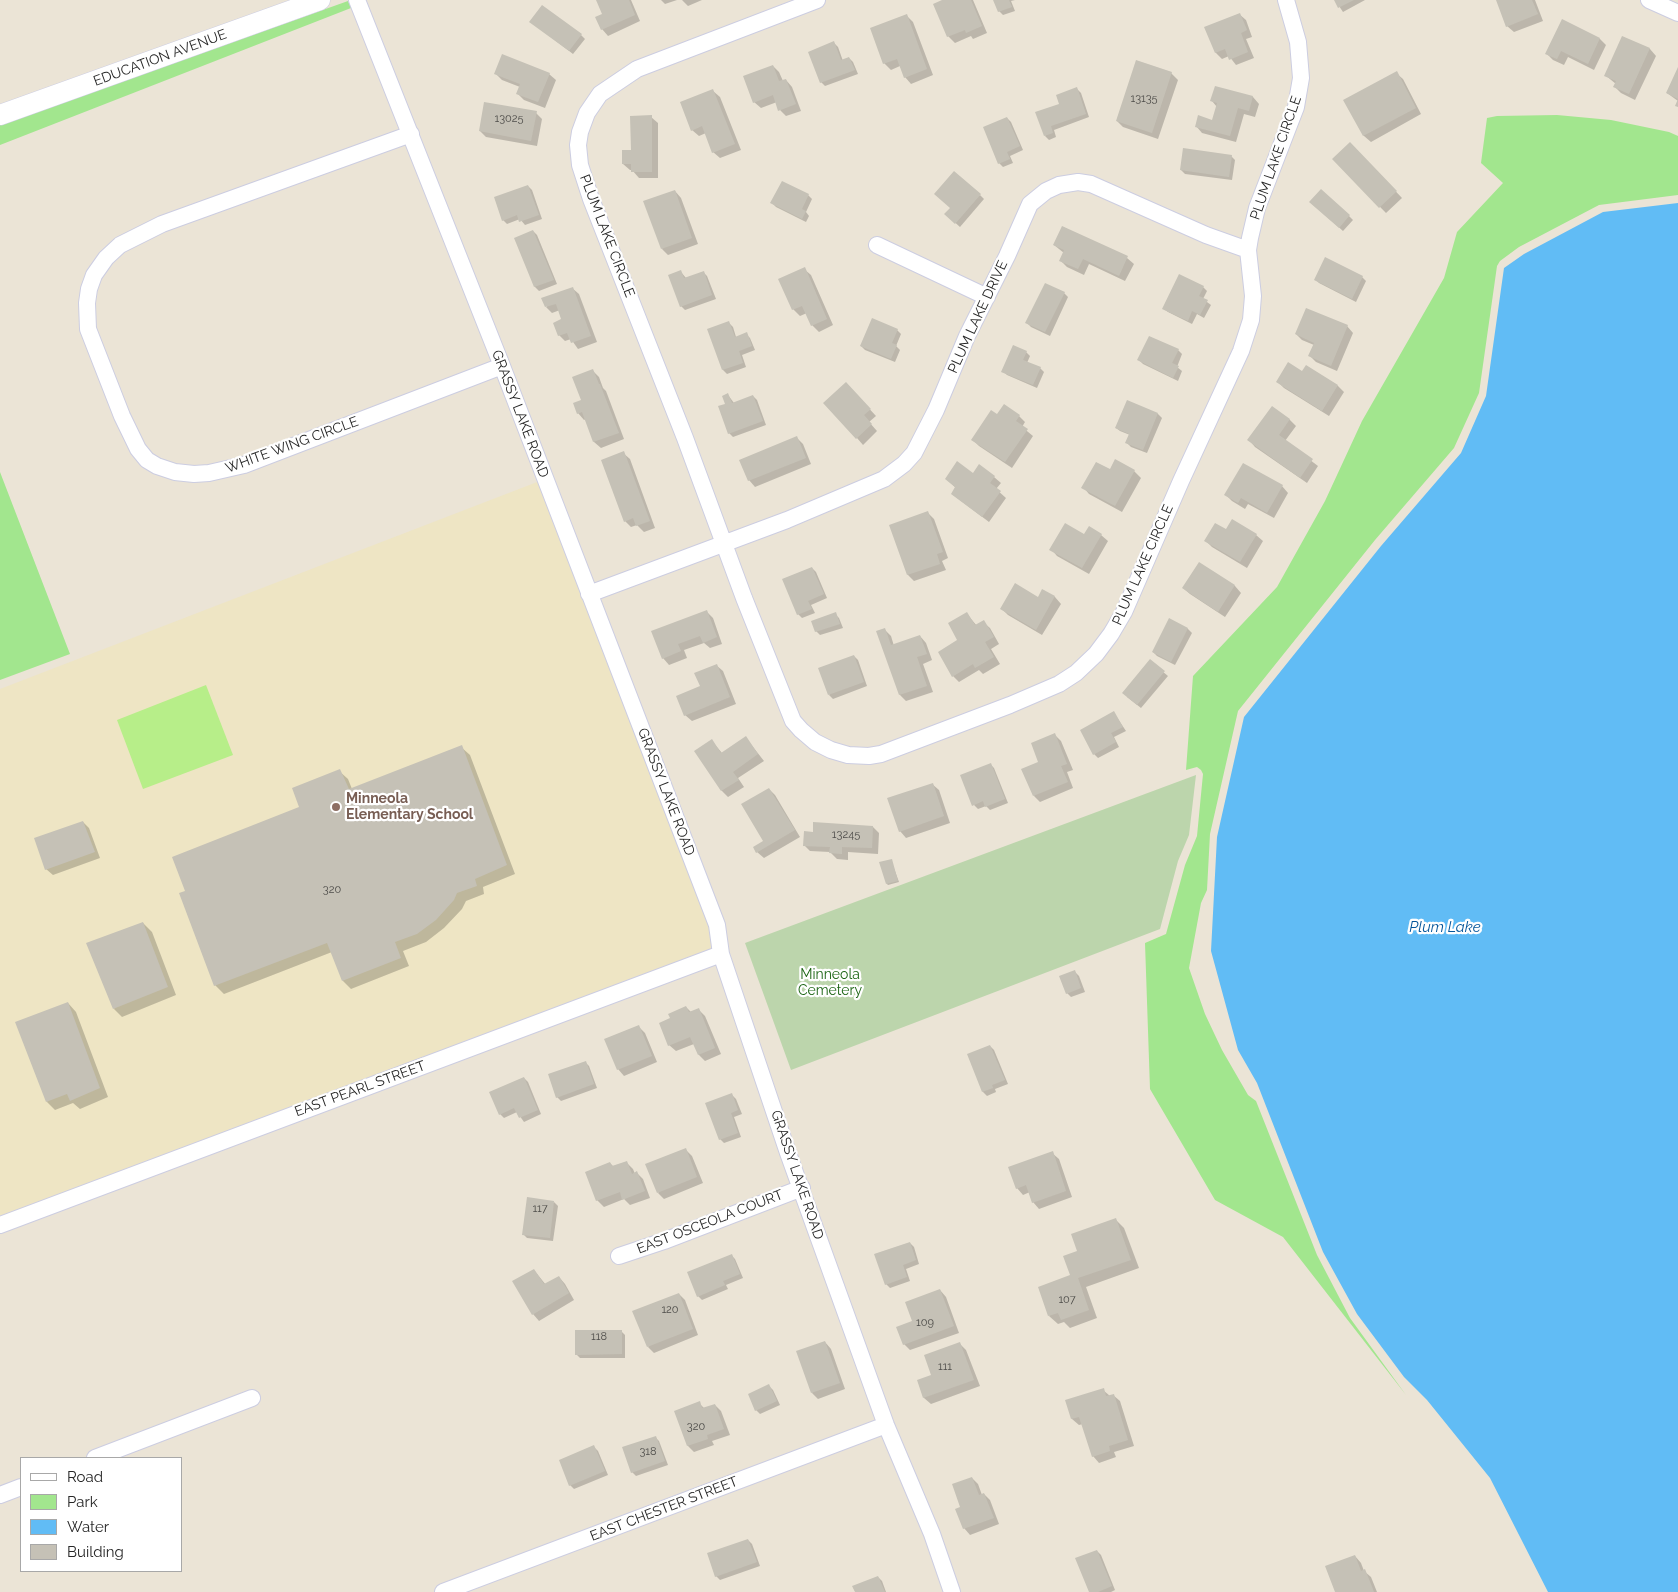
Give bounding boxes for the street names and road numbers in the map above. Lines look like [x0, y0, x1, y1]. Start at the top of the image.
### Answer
street label: EDUCATION AVENUE [91, 26, 229, 90]
street label: PLUM LAKE CIRCLE [1247, 94, 1305, 222]
street label: PLUM LAKE CIRCLE [576, 172, 638, 300]
street label: PLUM LAKE DRIVE [945, 258, 1011, 376]
street label: GRASSY LAKE ROAD [488, 348, 552, 480]
street label: WHITE WING CIRCLE [223, 413, 361, 477]
street label: PLUM LAKE CIRCLE [1109, 502, 1177, 628]
street label: GRASSY LAKE ROAD [634, 726, 698, 858]
street label: EAST PEARL STREET [292, 1058, 428, 1120]
street label: GRASSY LAKE ROAD [767, 1108, 827, 1242]
street label: EAST OSCEOLA COURT [635, 1186, 785, 1258]
street label: EAST CHESTER STREET [588, 1473, 740, 1545]

